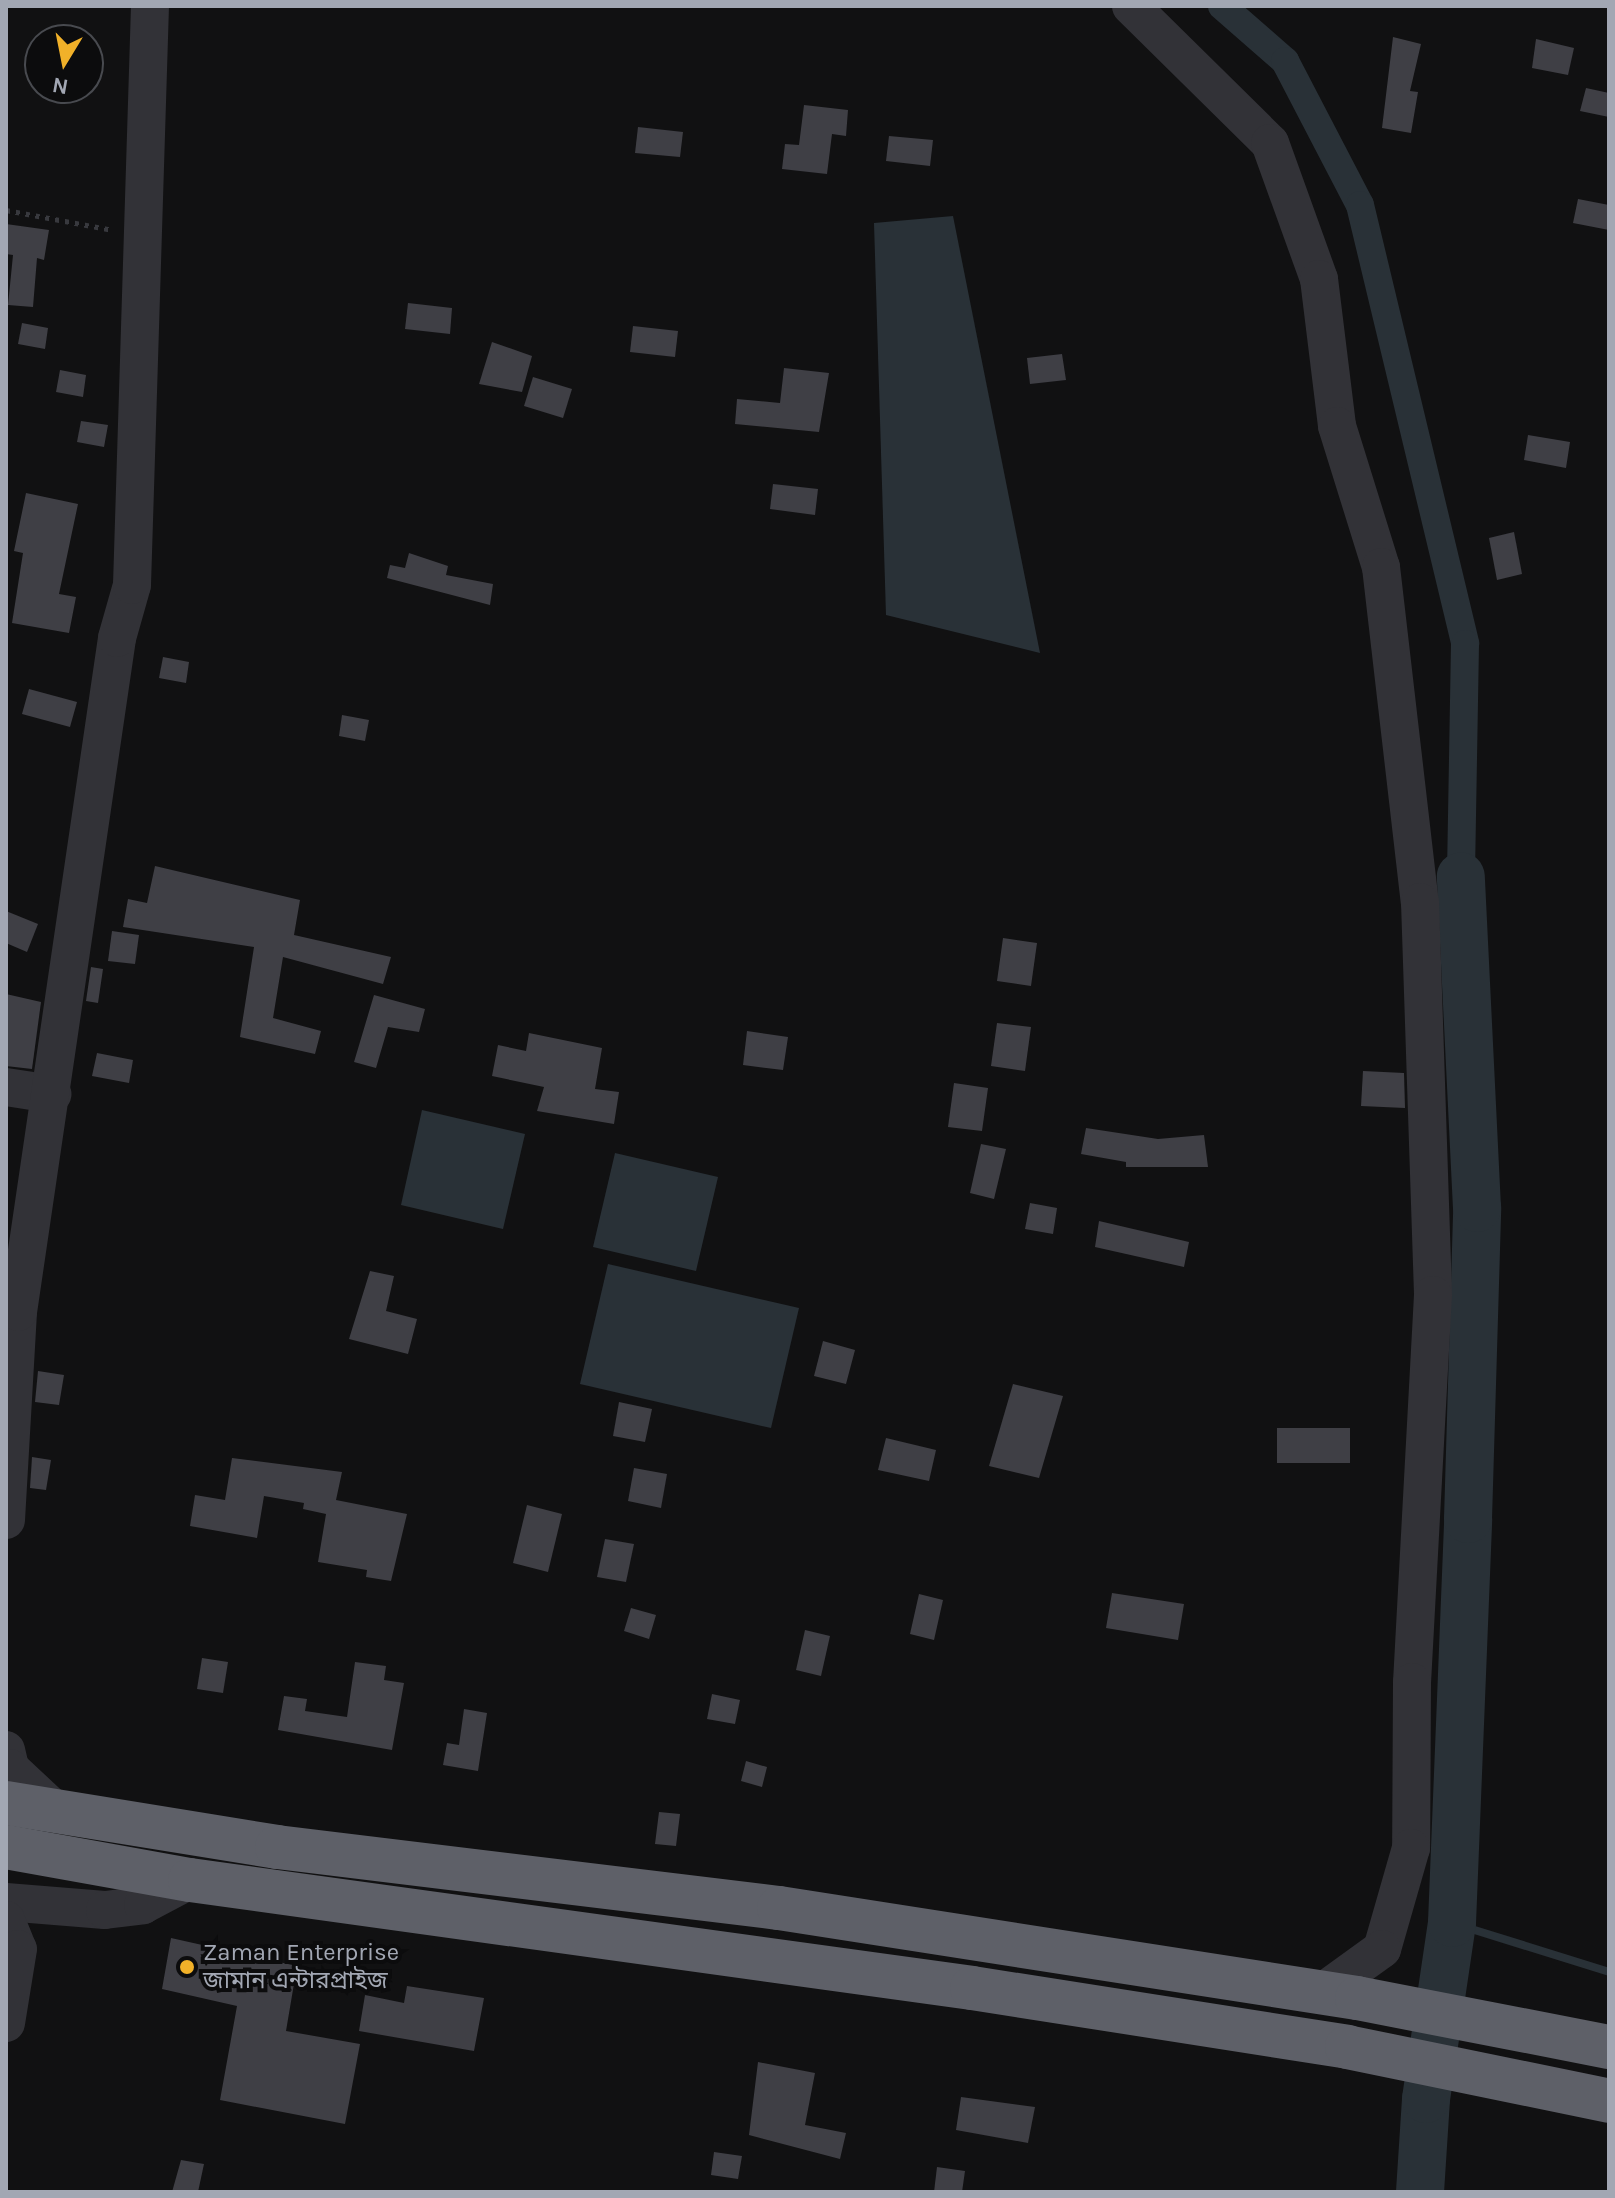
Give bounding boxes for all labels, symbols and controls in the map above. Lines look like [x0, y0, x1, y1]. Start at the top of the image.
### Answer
north arrow [24, 24, 104, 104]
text: N [50, 71, 70, 100]
place label: Zaman Enterprise জামান এন্টারপ্রাইজ [203, 1939, 399, 1995]
marker: Zaman Enterprise জামান এন্টারপ্রাইজ [178, 1958, 196, 1976]

